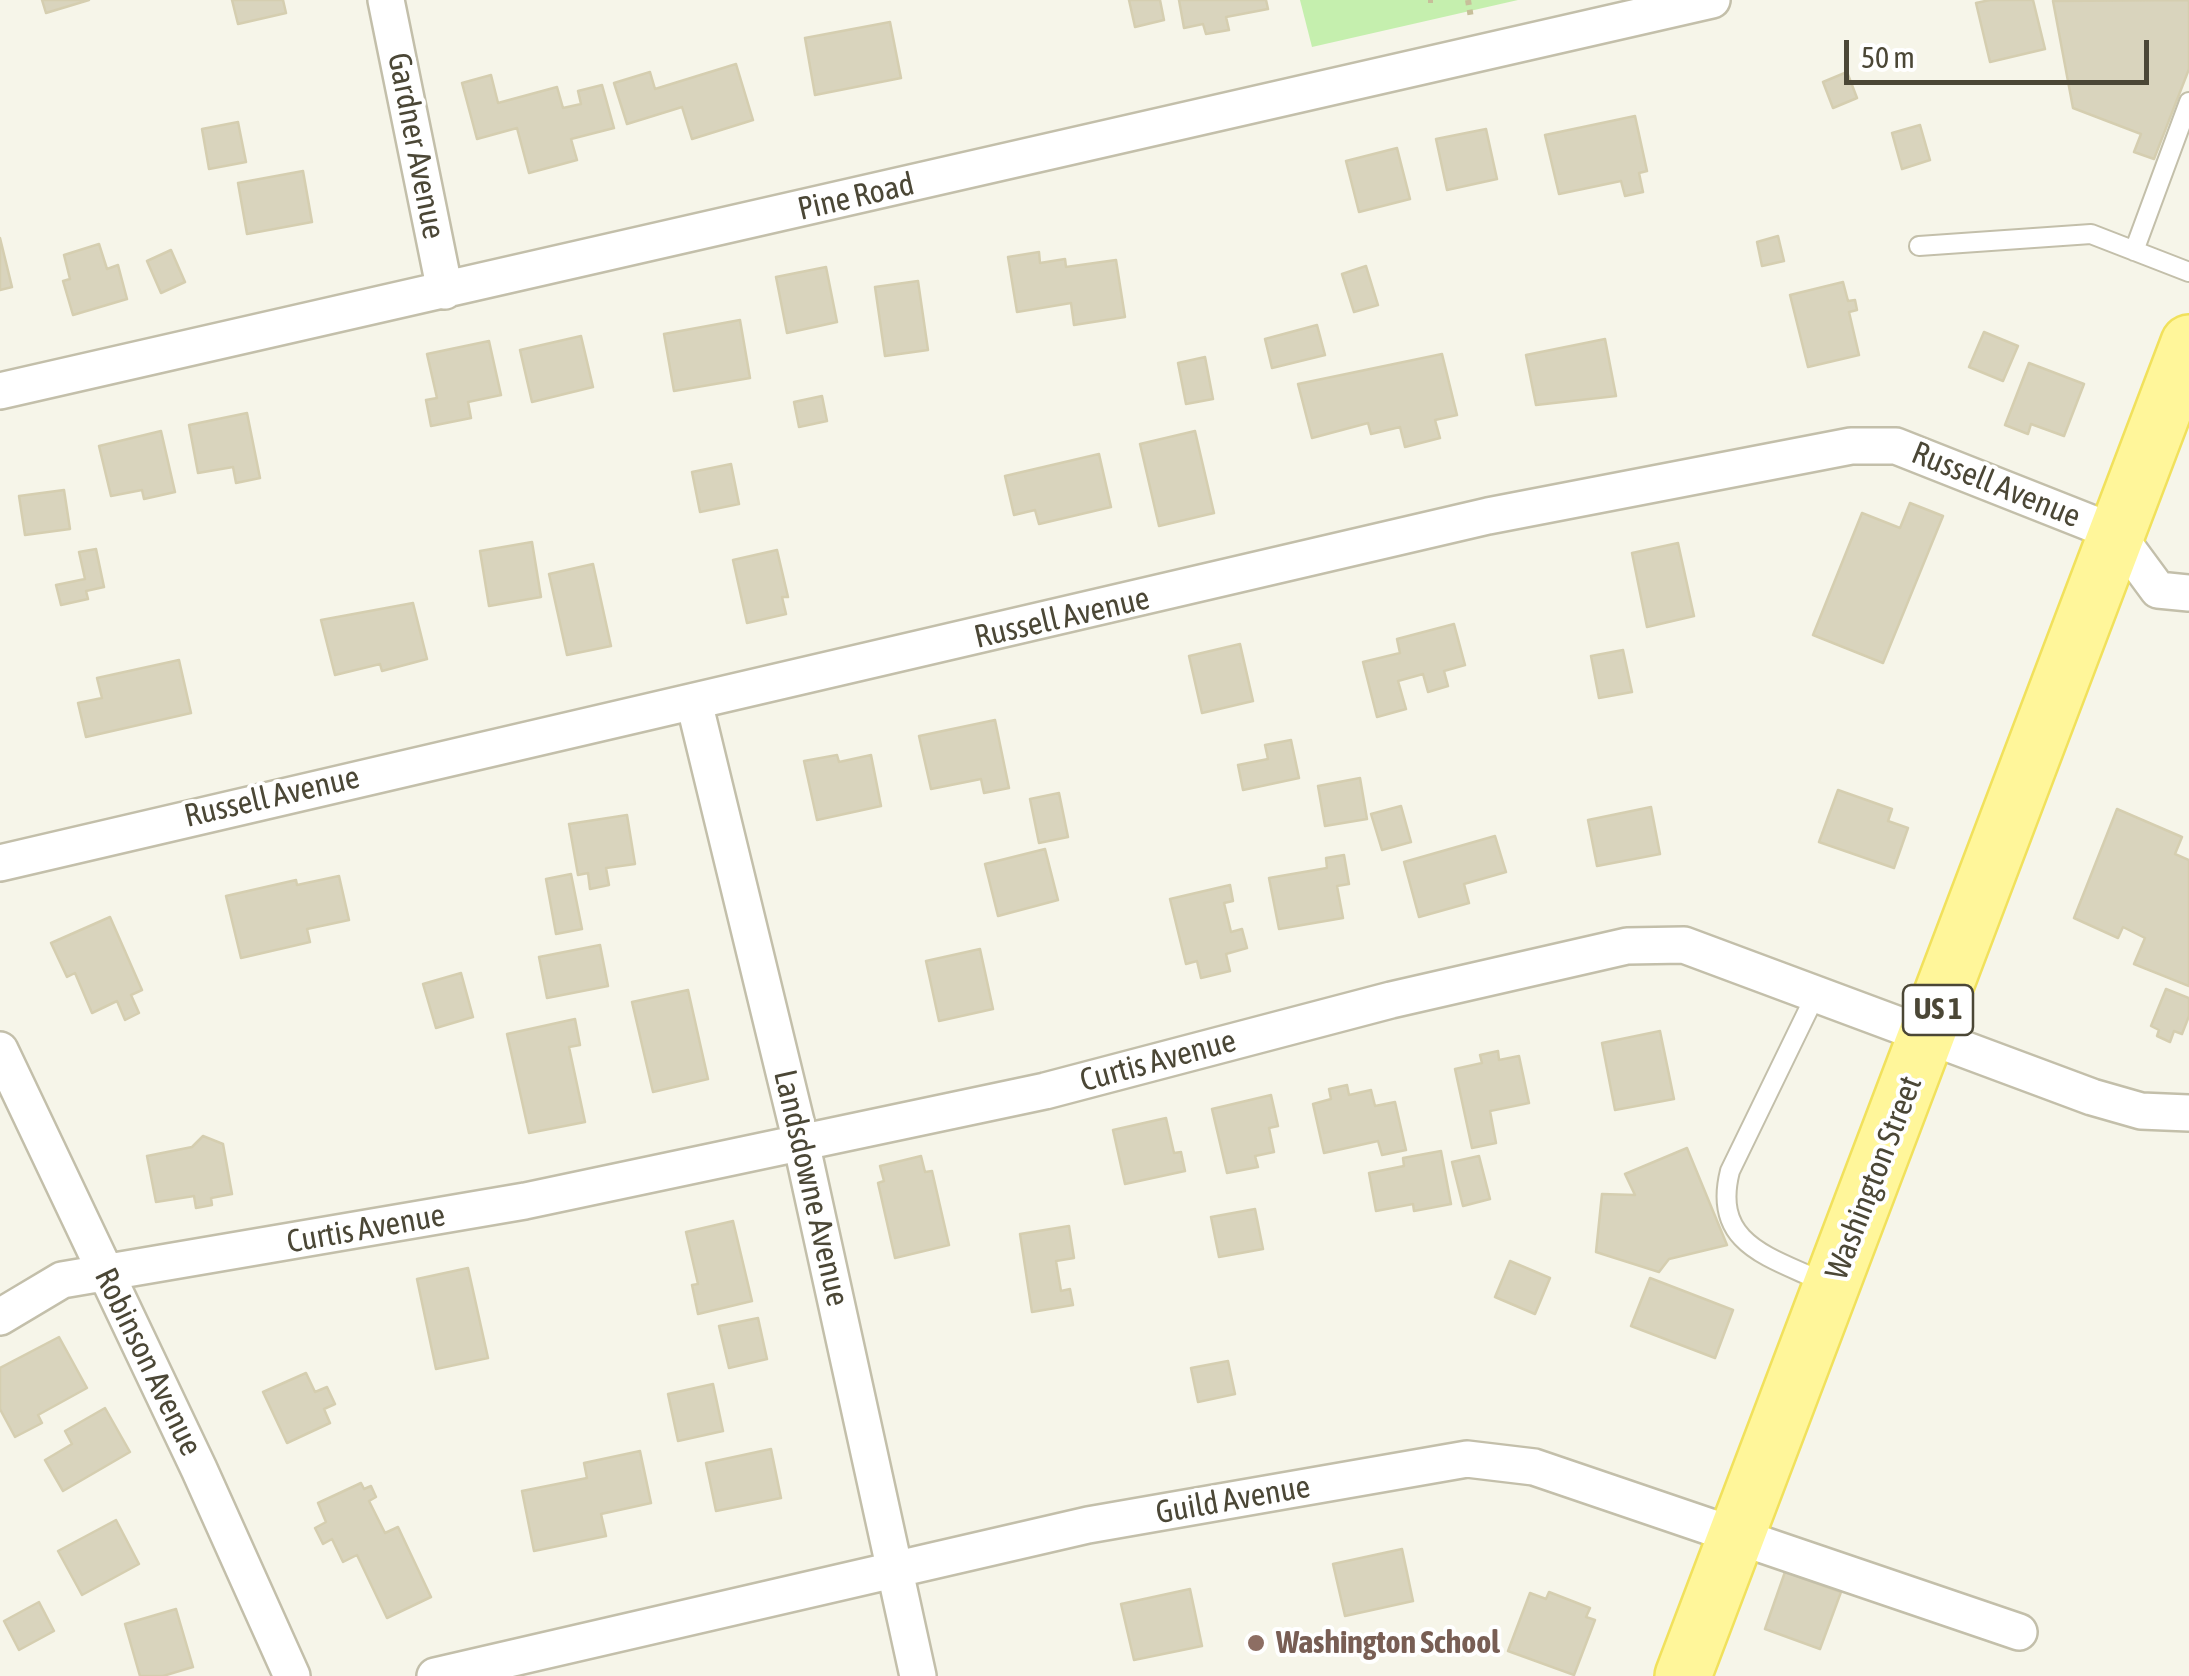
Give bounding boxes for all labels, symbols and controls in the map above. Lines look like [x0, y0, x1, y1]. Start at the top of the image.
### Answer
scale bar [1849, 20, 2154, 82]
text: 50 m [1861, 40, 1915, 74]
street label: Gardner Avenue [379, 50, 453, 242]
street label: Pine Road [794, 165, 918, 229]
street label: Russell Avenue [1906, 434, 2086, 536]
street label: Russell Avenue [971, 579, 1153, 657]
street label: Russell Avenue [181, 758, 363, 836]
road number: US 1 [1903, 985, 1973, 1035]
street label: Curtis Avenue [1076, 1022, 1240, 1100]
street label: Landsdowne Avenue [765, 1066, 857, 1310]
street label: Washington Street [1818, 1071, 1930, 1285]
street label: Curtis Avenue [284, 1196, 448, 1262]
street label: Robinson Avenue [86, 1262, 210, 1462]
street label: Guild Avenue [1153, 1468, 1313, 1532]
place label: Washington School [1276, 1624, 1500, 1662]
marker: Washington School [1245, 1632, 1267, 1654]

